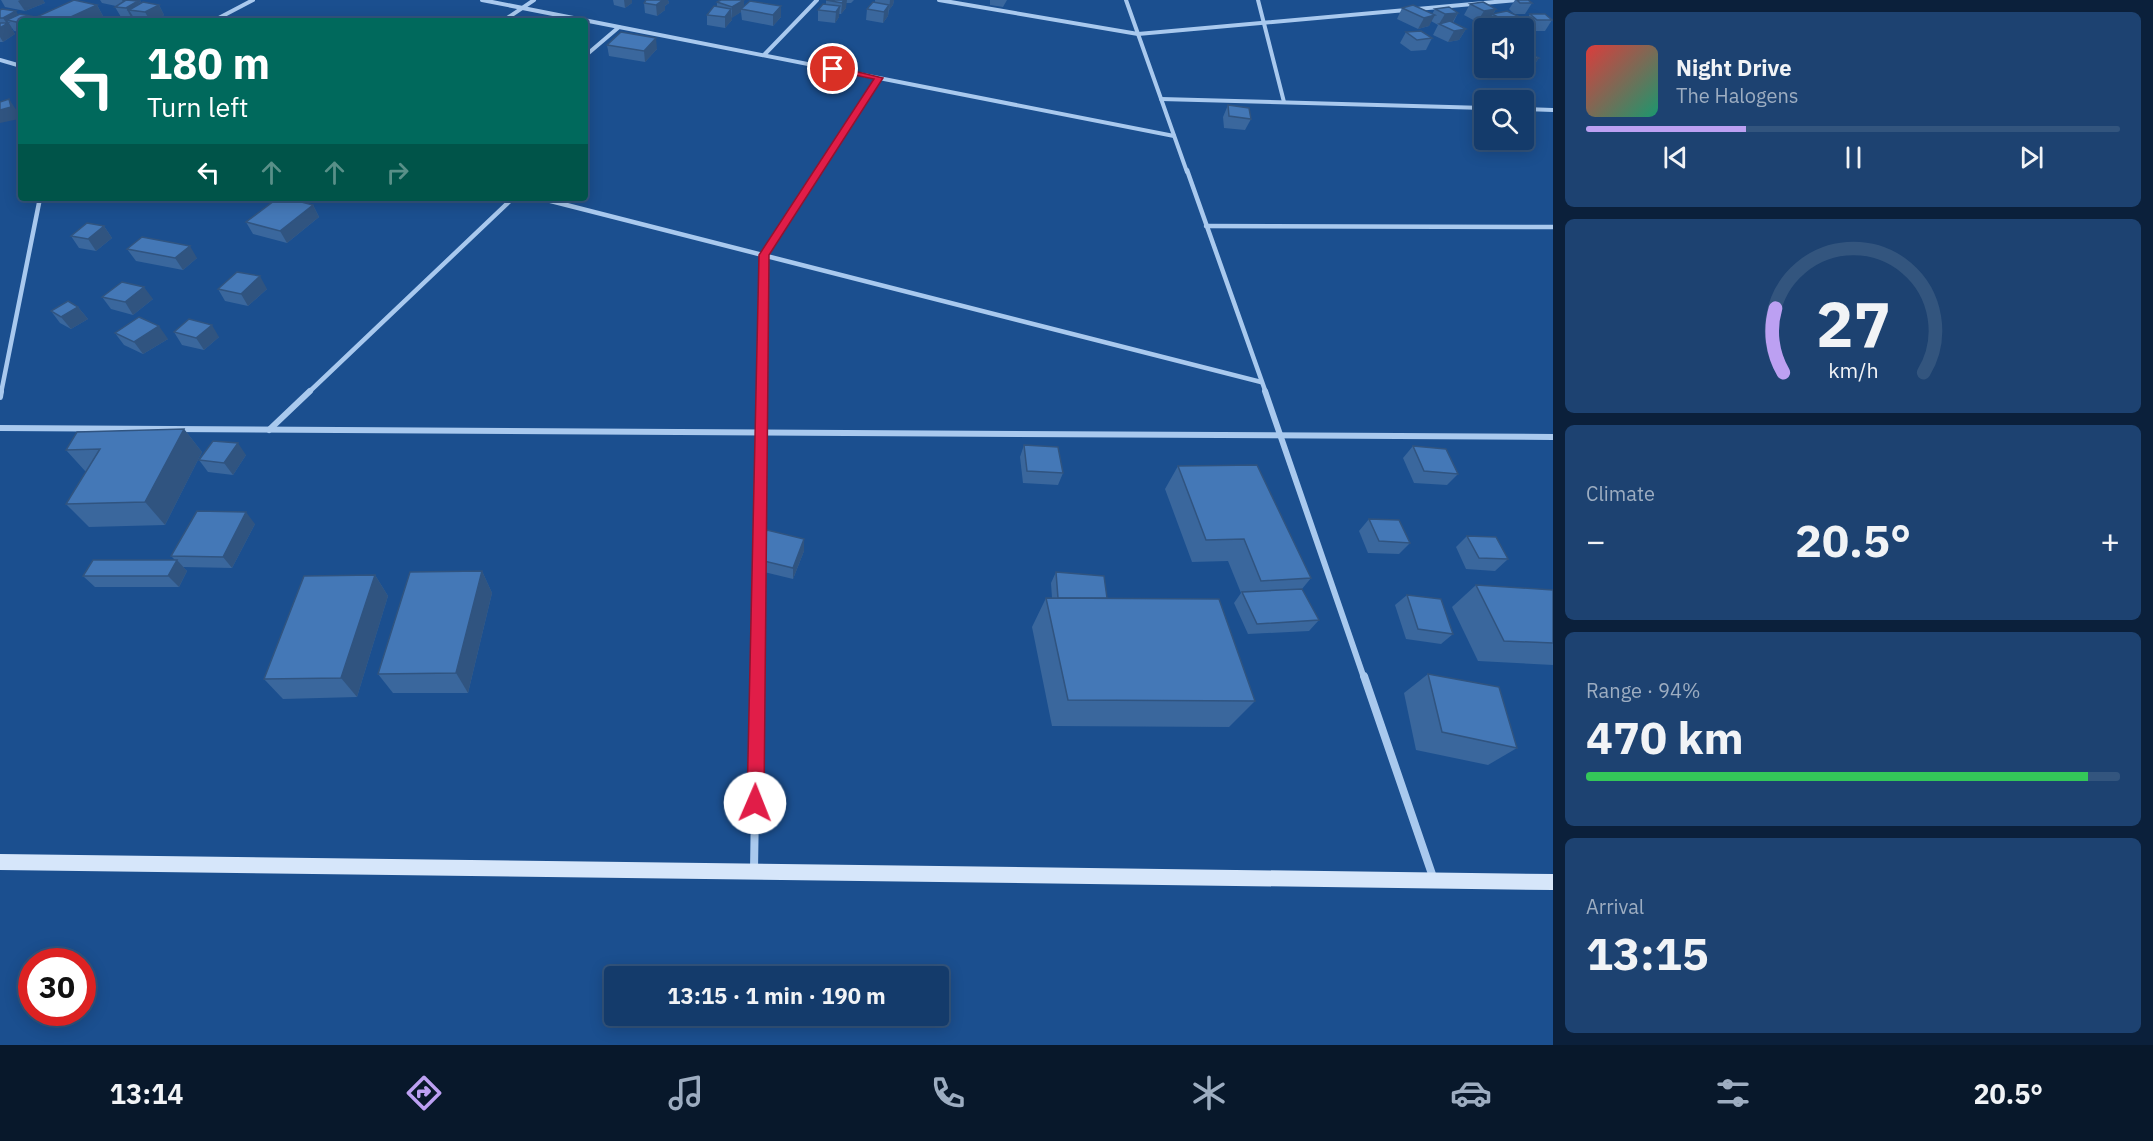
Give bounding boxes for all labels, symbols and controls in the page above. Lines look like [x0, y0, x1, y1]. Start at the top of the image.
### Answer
map controls [1474, 18, 1534, 150]
button: sound [1474, 18, 1534, 78]
text: 180 m [147, 36, 270, 91]
icon: left [48, 42, 126, 120]
pin [807, 43, 858, 94]
icon: arrive [816, 52, 849, 85]
text: Night Drive [1676, 53, 1792, 82]
text: The Halogens [1676, 82, 1798, 109]
text: Turn left [147, 89, 248, 124]
button: search [1474, 90, 1534, 150]
icon: previous [1659, 141, 1692, 174]
icon: pause [1837, 141, 1870, 174]
icon: next [2015, 141, 2048, 174]
icon: left [192, 156, 225, 189]
icon: ahead [255, 156, 288, 189]
icon: ahead [318, 156, 351, 189]
icon: right [381, 156, 414, 189]
text: 27 [1816, 283, 1890, 364]
text: km/h [1828, 356, 1878, 384]
text: Climate [1586, 480, 1655, 507]
text: 20.5° [1795, 511, 1911, 569]
text: − [1586, 519, 1606, 562]
text: + [2100, 519, 2120, 562]
text: Range · 94% [1586, 677, 1701, 704]
text: 470 km [1586, 708, 1744, 766]
position arrow [723, 771, 787, 835]
text: Arrival [1586, 893, 1644, 920]
text: 13:15 [1586, 924, 1709, 982]
speed limit sign: 30 [18, 948, 96, 1026]
text: 13:15 · 1 min · 190 m [667, 981, 886, 1010]
icon: directions [403, 1072, 445, 1114]
icon: music [665, 1072, 707, 1114]
icon: phone [927, 1072, 969, 1114]
icon: climate [1188, 1072, 1230, 1114]
icon: car [1450, 1072, 1492, 1114]
icon: filters [1712, 1072, 1754, 1114]
text: 13:14 [110, 1076, 184, 1111]
text: 20.5° [1973, 1076, 2043, 1111]

